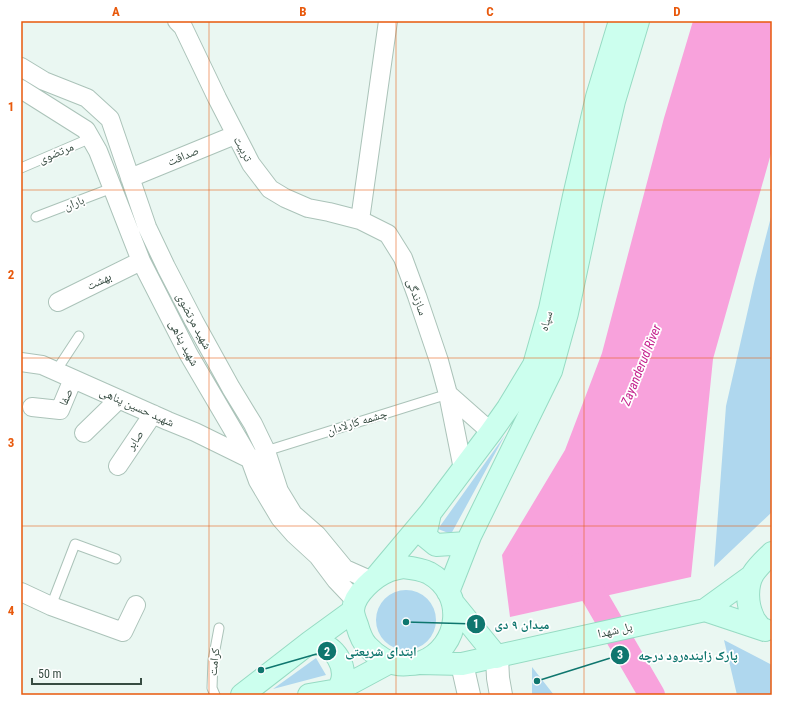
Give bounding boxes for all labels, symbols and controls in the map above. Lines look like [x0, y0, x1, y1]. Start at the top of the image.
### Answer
text: A [112, 4, 120, 19]
text: B [299, 4, 307, 19]
text: C [486, 4, 494, 19]
text: D [673, 4, 681, 19]
text: 1 [8, 99, 14, 114]
street label: تربیت [230, 134, 256, 165]
street label: مرتضوی [36, 139, 76, 167]
street label: صداقت [165, 143, 201, 169]
street label: باران [62, 193, 86, 214]
text: 2 [8, 267, 15, 282]
street label: بهشت [84, 269, 114, 293]
street label: سازندگی [404, 277, 430, 317]
street label: شهيد مرتضوی [173, 290, 215, 352]
street label: سپاه [537, 309, 555, 333]
street label: شهید پناهی [166, 318, 202, 369]
water label: Zayanderud River [618, 321, 664, 409]
street label: شهید حسین پناهی [98, 384, 176, 430]
street label: صفا [56, 386, 76, 408]
street label: چشمه کارلادان [325, 406, 389, 438]
street label: صابر [123, 428, 147, 454]
text: 3 [8, 435, 14, 450]
text: 4 [8, 603, 15, 618]
callout: میدان ۹ دی [466, 612, 557, 637]
text: 1 [473, 617, 479, 631]
text: میدان ۹ دی [495, 617, 549, 632]
street label: پل شهدا [596, 619, 634, 641]
callout: ابتدای شریعتی [317, 639, 425, 664]
callout: پارک زاینده‌رود درچه [610, 643, 746, 668]
text: ابتدای شریعتی [345, 644, 417, 660]
text: 2 [324, 645, 330, 659]
street label: کرامت [206, 647, 222, 677]
text: 3 [617, 648, 623, 662]
text: پارک زاینده‌رود درچه [638, 648, 738, 664]
scale bar [32, 660, 141, 686]
text: 50 m [38, 667, 62, 681]

